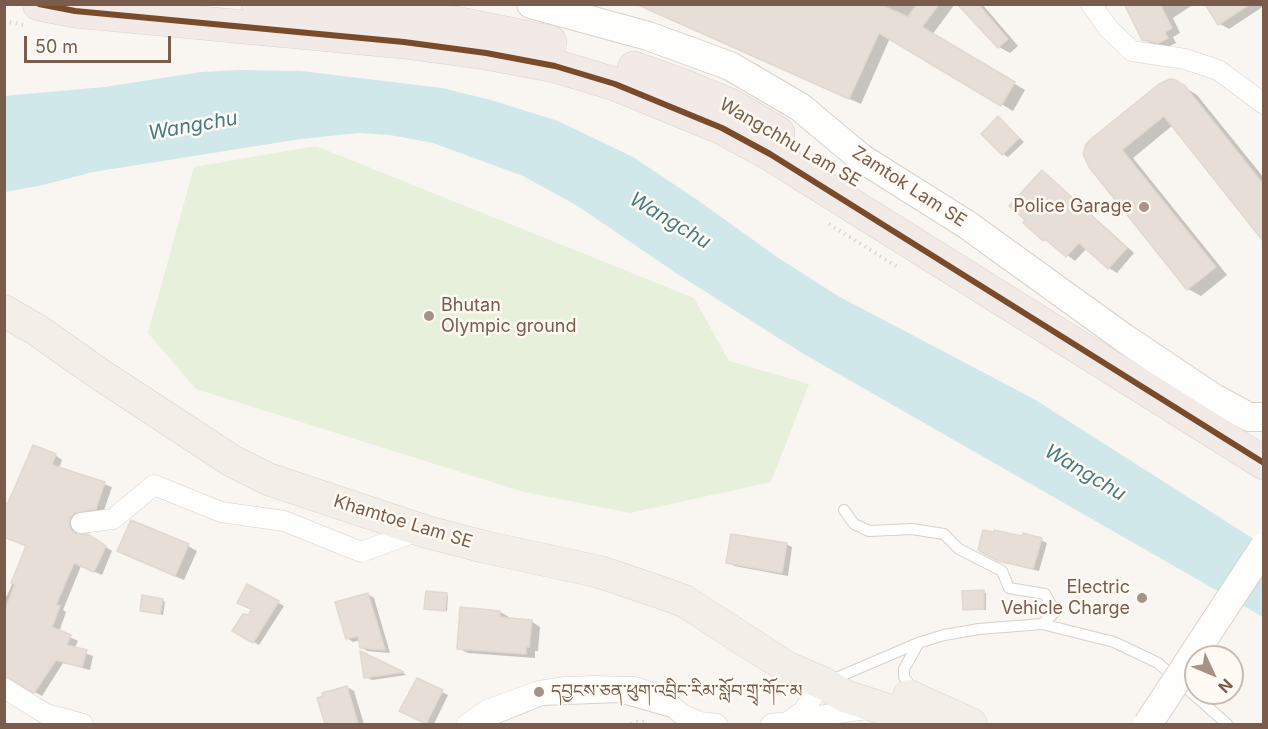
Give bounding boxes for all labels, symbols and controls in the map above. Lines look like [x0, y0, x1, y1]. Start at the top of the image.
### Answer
scale bar [27, 24, 174, 62]
text: 50 m [35, 36, 78, 57]
street label: Wangchhu Lam SE [716, 94, 864, 192]
water label: Wangchu [147, 106, 239, 146]
street label: Zamtok Lam SE [848, 142, 970, 232]
water label: Wangchu [625, 187, 715, 255]
place label: Police Garage [1013, 196, 1132, 218]
marker: Police Garage [1137, 200, 1151, 214]
place label: Bhutan Olympic ground [441, 295, 576, 338]
marker: Bhutan Olympic ground [422, 309, 436, 323]
water label: Wangchu [1040, 439, 1130, 507]
street label: Khamtoe Lam SE [331, 491, 475, 553]
place label: Electric Vehicle Charge [1001, 577, 1130, 620]
marker: Electric Vehicle Charge [1135, 591, 1149, 605]
north arrow [1184, 645, 1244, 705]
text: N [1214, 675, 1237, 697]
place label: དབྱངས་ཅན་ཕུག་འབྲིང་རིམ་སློབ་གྲྭ་གོང་མ [551, 681, 802, 703]
marker: དབྱངས་ཅན་ཕུག་འབྲིང་རིམ་སློབ་གྲྭ་གོང་མ [532, 685, 546, 699]

